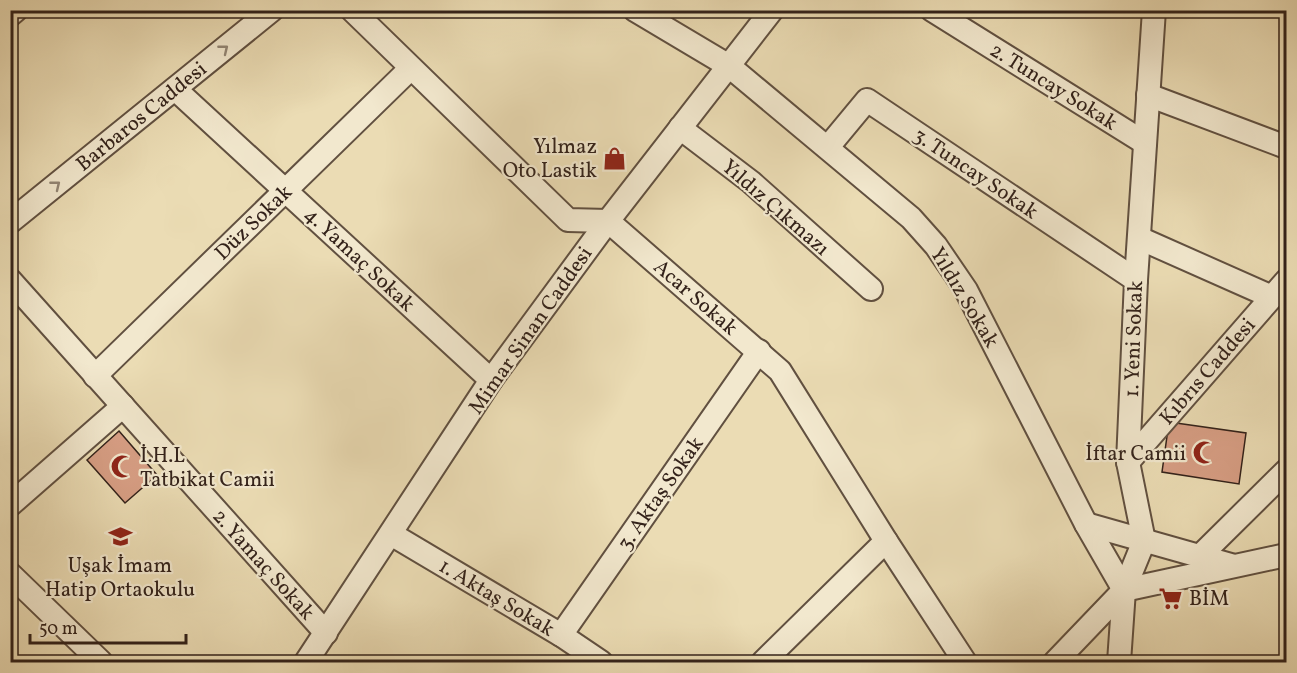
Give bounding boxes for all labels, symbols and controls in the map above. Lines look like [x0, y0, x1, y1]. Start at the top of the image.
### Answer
street label: 2. Tuncay Sokak [984, 36, 1123, 138]
one-way arrow [217, 46, 228, 57]
street label: Barbaros Caddesi [70, 55, 213, 179]
street label: 3. Tuncay Sokak [907, 122, 1044, 227]
place label: Yılmaz Oto Lastik [503, 133, 598, 186]
shop icon: Yılmaz Oto Lastik [602, 145, 628, 171]
street label: Yıldız Çıkmazı [715, 153, 835, 263]
street label: Düz Sokak [209, 178, 300, 267]
one-way arrow [49, 181, 60, 192]
street label: 4. Yamaç Sokak [297, 201, 421, 319]
street label: Mimar Sinan Caddesi [462, 241, 600, 421]
street label: Yıldız Sokak [922, 242, 1006, 354]
street label: Acar Sokak [647, 253, 744, 343]
street label: 1. Yeni Sokak [1118, 280, 1151, 398]
street label: Kıbrıs Caddesi [1153, 312, 1263, 432]
street label: 3. Aktaş Sokak [611, 431, 712, 557]
place label: İftar Camii [1085, 440, 1186, 469]
mosque icon: İftar Camii [1191, 440, 1217, 466]
place label: İ.H.L Tatbikat Camii [140, 442, 275, 495]
mosque icon: İ.H.L Tatbikat Camii [109, 454, 135, 480]
street label: 2. Yamaç Sokak [205, 503, 321, 627]
school or university icon: Uşak İmam Hatip Ortaokulu [107, 524, 133, 550]
place label: Uşak İmam Hatip Ortaokulu [45, 552, 195, 605]
street label: 1. Aktaş Sokak [433, 552, 560, 645]
supermarket icon: BİM [1158, 585, 1184, 611]
place label: BİM [1189, 585, 1229, 614]
scale bar [30, 607, 186, 645]
text: 50 m [39, 617, 78, 642]

